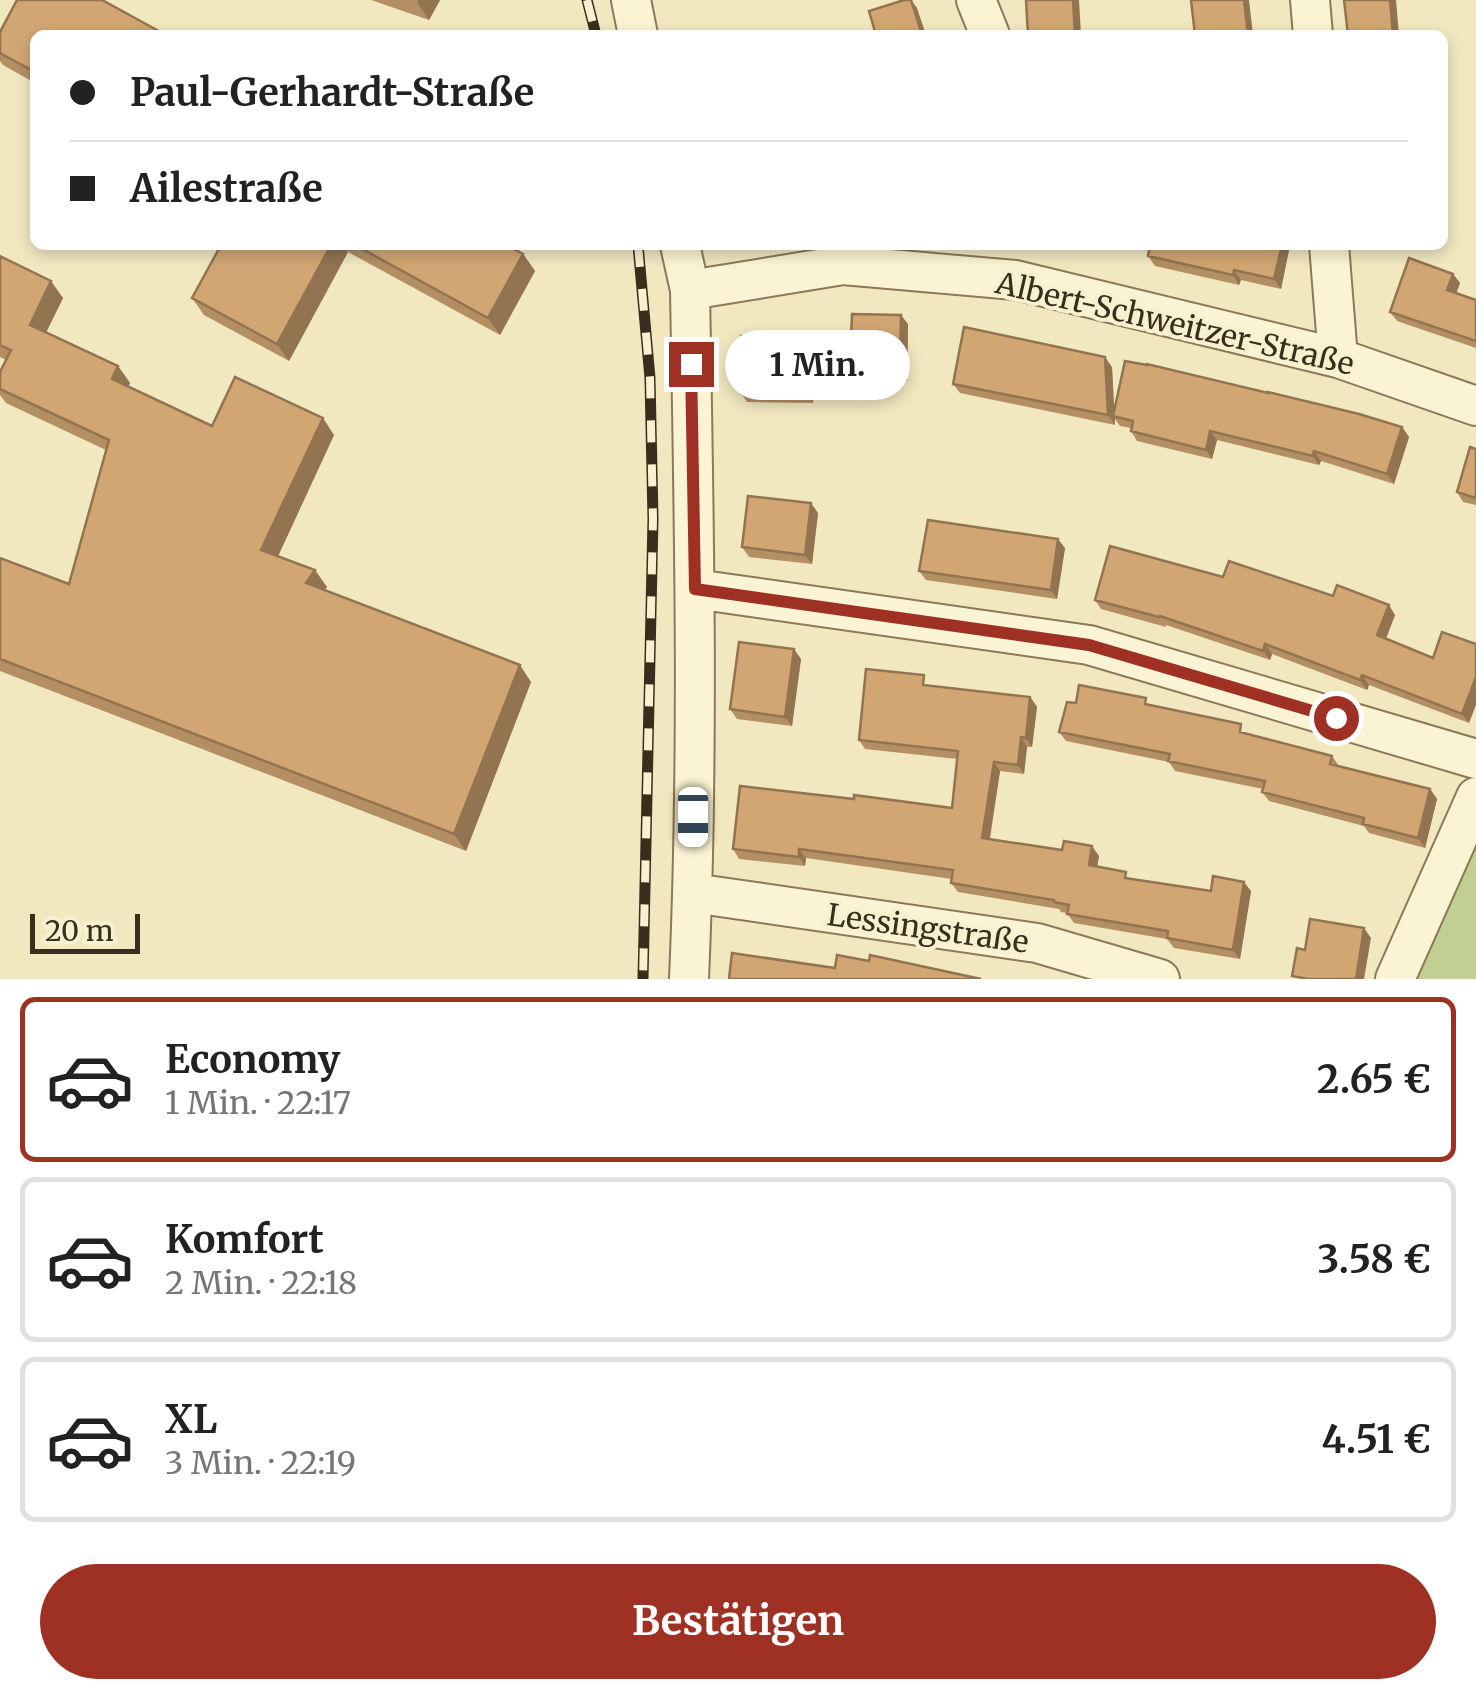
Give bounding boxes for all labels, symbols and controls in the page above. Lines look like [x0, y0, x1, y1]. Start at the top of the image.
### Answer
text: Paul-Gerhardt-Straße [130, 69, 534, 116]
text: Ailestraße [130, 165, 323, 212]
street label: Albert-Schweitzer-Straße [991, 263, 1358, 383]
callout: 1 Min. [726, 329, 911, 399]
route end [669, 342, 714, 387]
text: 1 Min. [770, 345, 865, 385]
route start [1314, 696, 1359, 741]
car [678, 787, 708, 847]
street label: Lessingstraße [825, 895, 1031, 961]
scale bar [30, 909, 140, 954]
text: 20 m [45, 913, 114, 949]
icon: car [45, 1035, 135, 1125]
text: Economy [165, 1036, 340, 1083]
text: 2.65 € [1317, 1056, 1431, 1103]
text: 1 Min. · 22:17 [165, 1083, 351, 1123]
icon: car [45, 1215, 135, 1305]
text: Komfort [165, 1216, 324, 1263]
text: 3.58 € [1318, 1236, 1431, 1283]
text: 2 Min. · 22:18 [165, 1263, 357, 1303]
icon: car [45, 1395, 135, 1485]
text: XL [165, 1396, 217, 1443]
text: 4.51 € [1321, 1416, 1431, 1463]
text: 3 Min. · 22:19 [165, 1443, 356, 1483]
button: Bestätigen [40, 1564, 1436, 1679]

